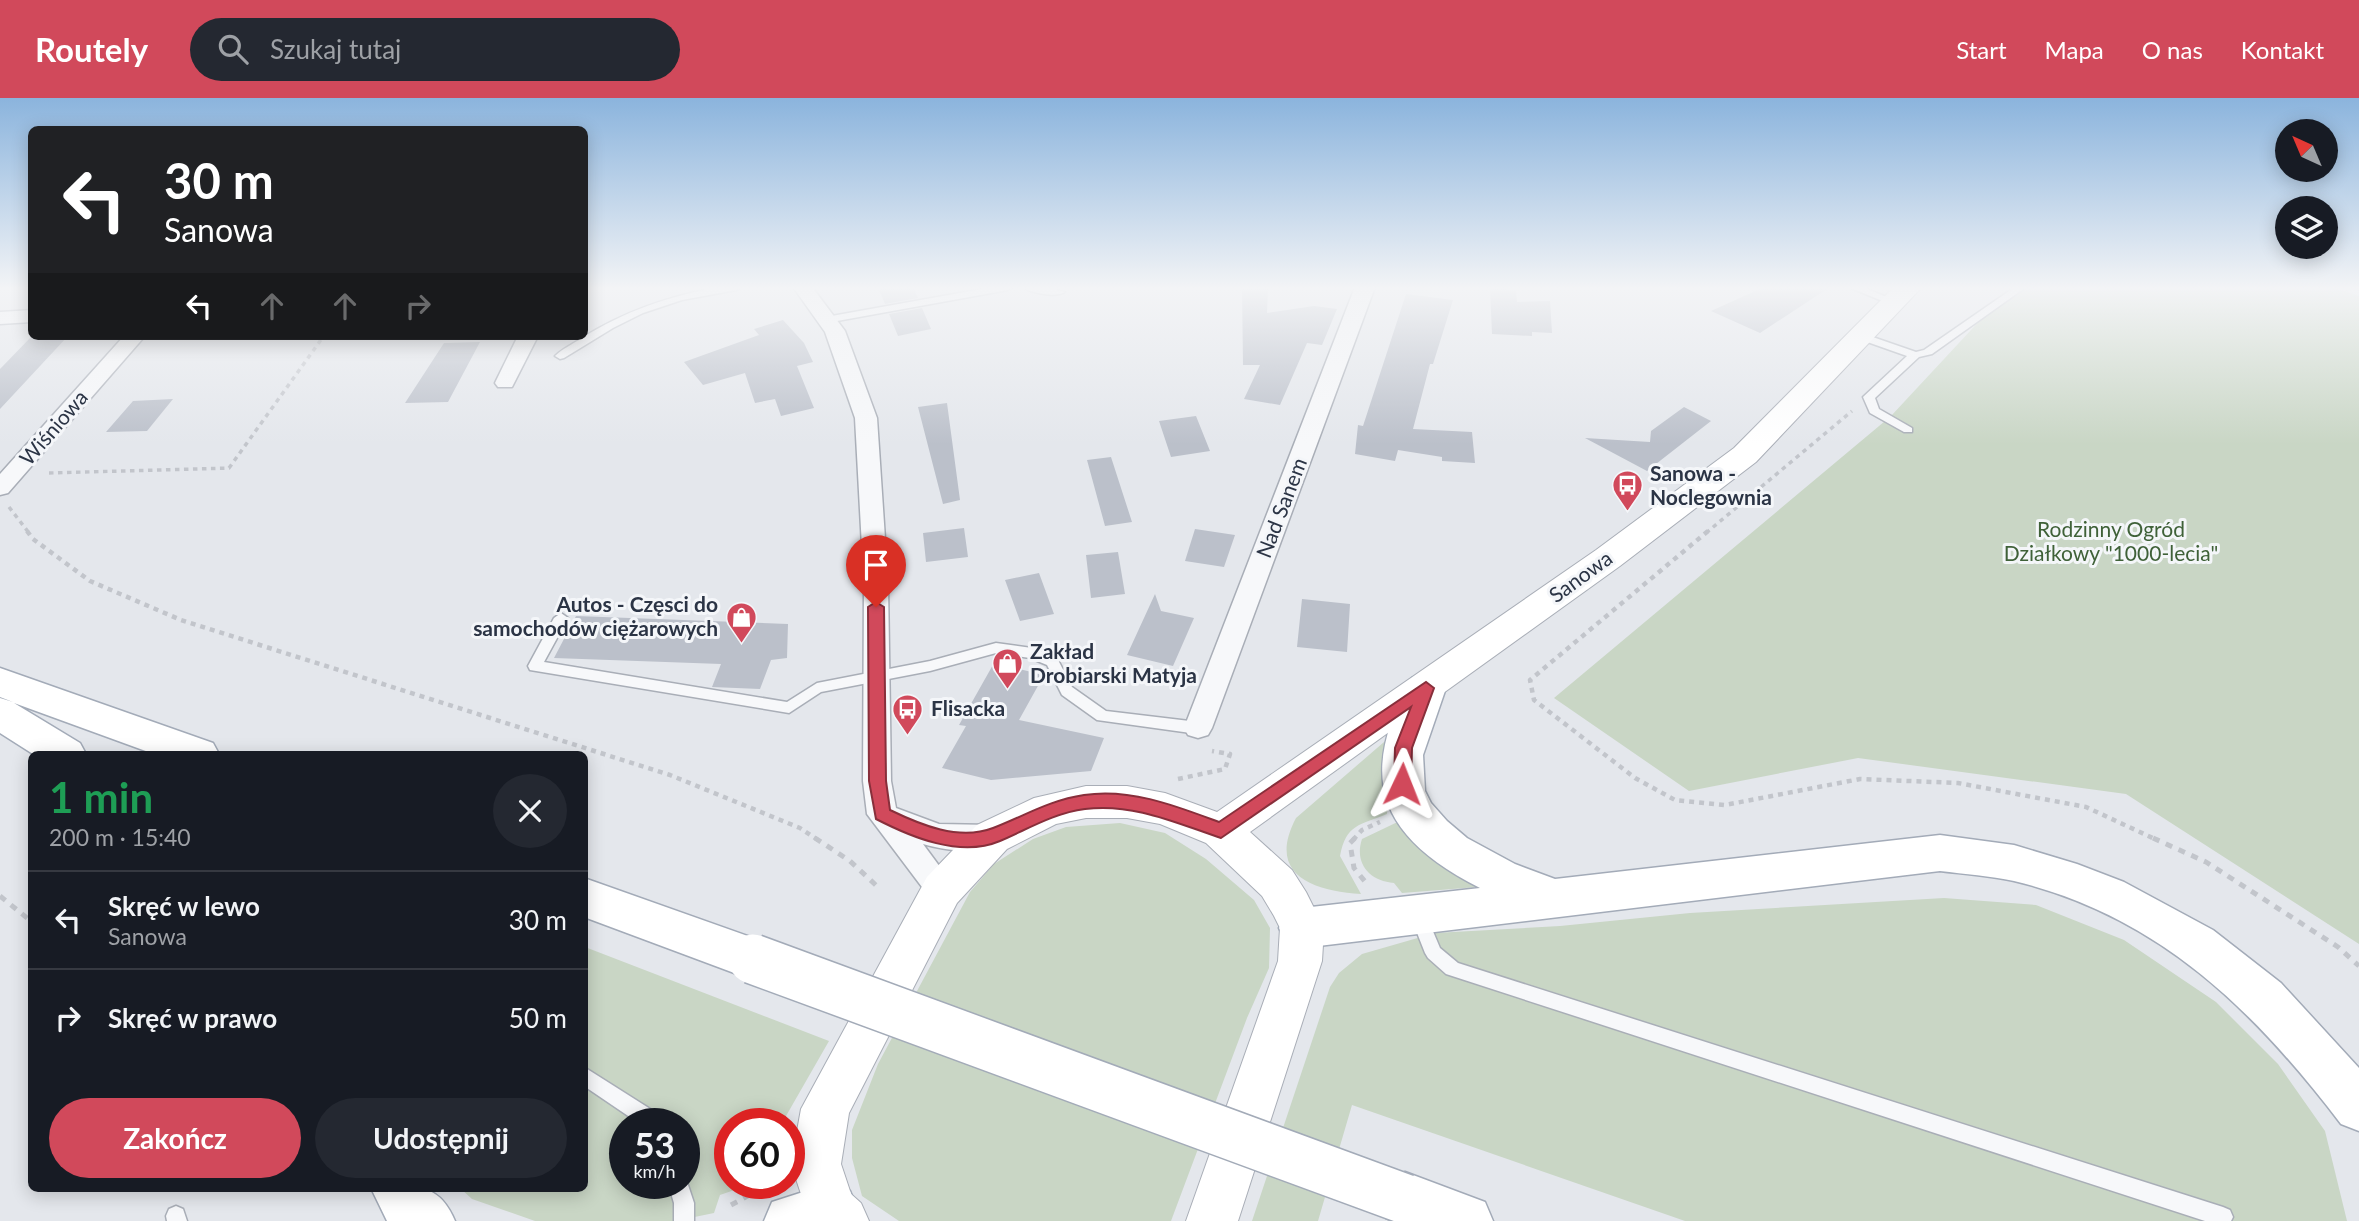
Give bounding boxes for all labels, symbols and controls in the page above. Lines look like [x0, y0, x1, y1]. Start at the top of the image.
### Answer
search box [190, 18, 680, 81]
text: Routely [35, 29, 148, 69]
icon: search [214, 30, 252, 68]
text: Szukaj tutaj [270, 33, 401, 65]
text: Start [1956, 35, 2007, 64]
text: Mapa [2045, 35, 2104, 64]
text: O nas [2142, 35, 2203, 64]
text: Kontakt [2241, 35, 2324, 64]
north arrow [2275, 119, 2338, 182]
map controls [2275, 119, 2338, 259]
text: 30 m [164, 151, 274, 209]
icon: left [49, 154, 140, 245]
button: layers [2275, 196, 2338, 259]
text: Sanowa [164, 210, 274, 249]
icon: left [180, 287, 218, 325]
icon: ahead [253, 287, 291, 325]
icon: ahead [326, 287, 364, 325]
icon: right [399, 287, 437, 325]
street label: Wiśniowa [14, 384, 92, 470]
street label: Nad Sanem [1250, 454, 1311, 561]
place label: Sanowa - Noclegownia [1650, 460, 1772, 509]
bus stop icon: Sanowa - Noclegownia [1610, 469, 1644, 513]
park label: Rodzinny Ogród Działkowy "1000-lecia" [2004, 516, 2218, 565]
pin [846, 535, 906, 607]
street label: Sanowa [1544, 545, 1617, 607]
icon: arrive [857, 546, 895, 584]
place label: Autos - Częsci do samochodów ciężarowych [473, 591, 718, 640]
shop icon: Autos - Częsci do samochodów ciężarowych [724, 600, 758, 644]
place label: Zakład Drobiarski Matyja [1030, 638, 1197, 687]
shop icon: Zakład Drobiarski Matyja [990, 647, 1024, 691]
bus stop icon: Flisacka [891, 692, 925, 736]
place label: Flisacka [931, 695, 1005, 720]
position arrow [1365, 747, 1439, 821]
text: 1 min [49, 772, 153, 822]
button: close [493, 774, 567, 848]
text: 200 m · 15:40 [49, 823, 191, 851]
text: Skręć w lewo [108, 890, 260, 922]
icon: left [49, 901, 87, 939]
text: 30 m [509, 904, 567, 936]
text: Sanowa [108, 922, 187, 950]
icon: right [49, 999, 87, 1037]
text: Skręć w prawo [108, 1002, 277, 1034]
text: 50 m [509, 1002, 567, 1034]
button: Zakończ [49, 1098, 301, 1178]
button: Udostępnij [315, 1098, 567, 1178]
speed limit sign: 60 [714, 1108, 805, 1199]
text: 53 [634, 1123, 675, 1165]
text: km/h [633, 1160, 676, 1182]

